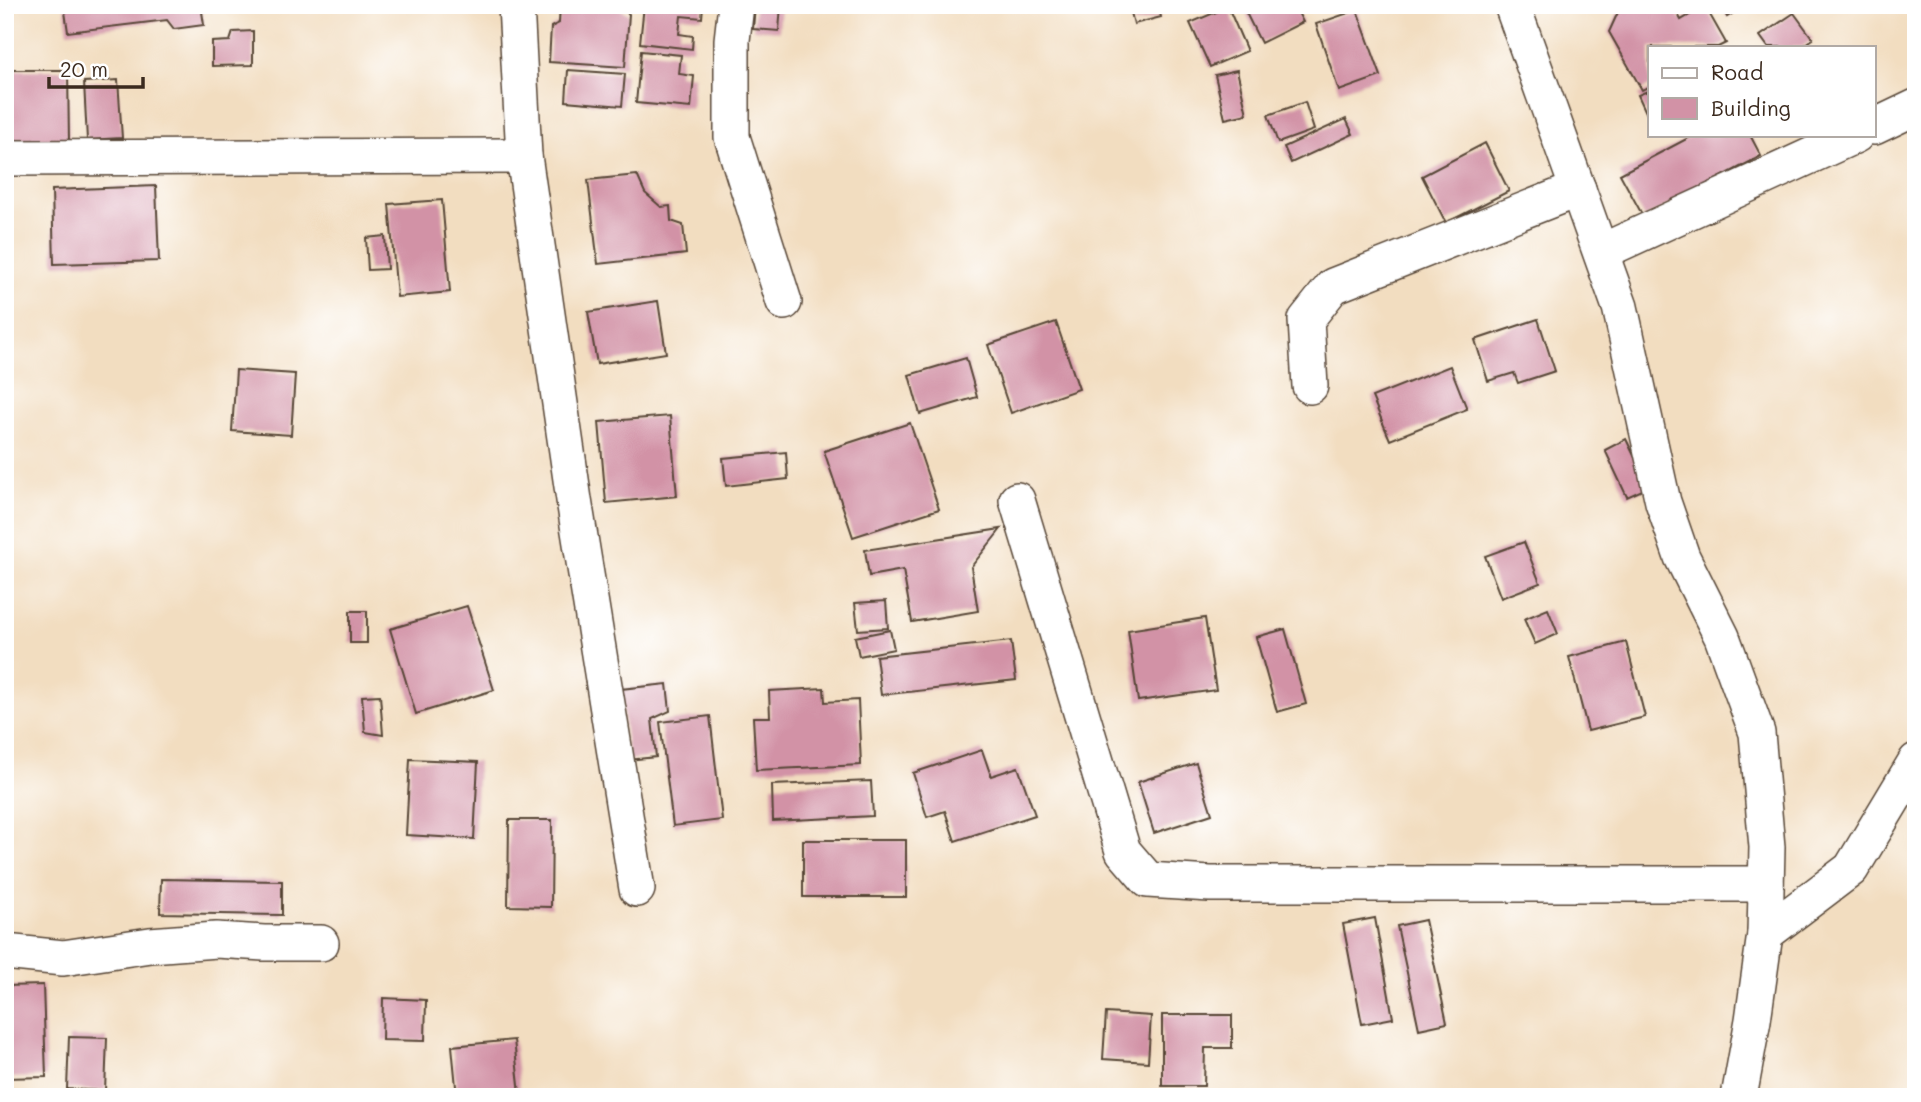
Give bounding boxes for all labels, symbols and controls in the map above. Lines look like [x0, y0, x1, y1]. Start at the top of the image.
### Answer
scale bar [49, 46, 144, 90]
legend [1648, 46, 1876, 136]
text: 20 m [60, 55, 108, 82]
text: Road [1711, 58, 1763, 85]
text: Building [1711, 94, 1791, 121]

